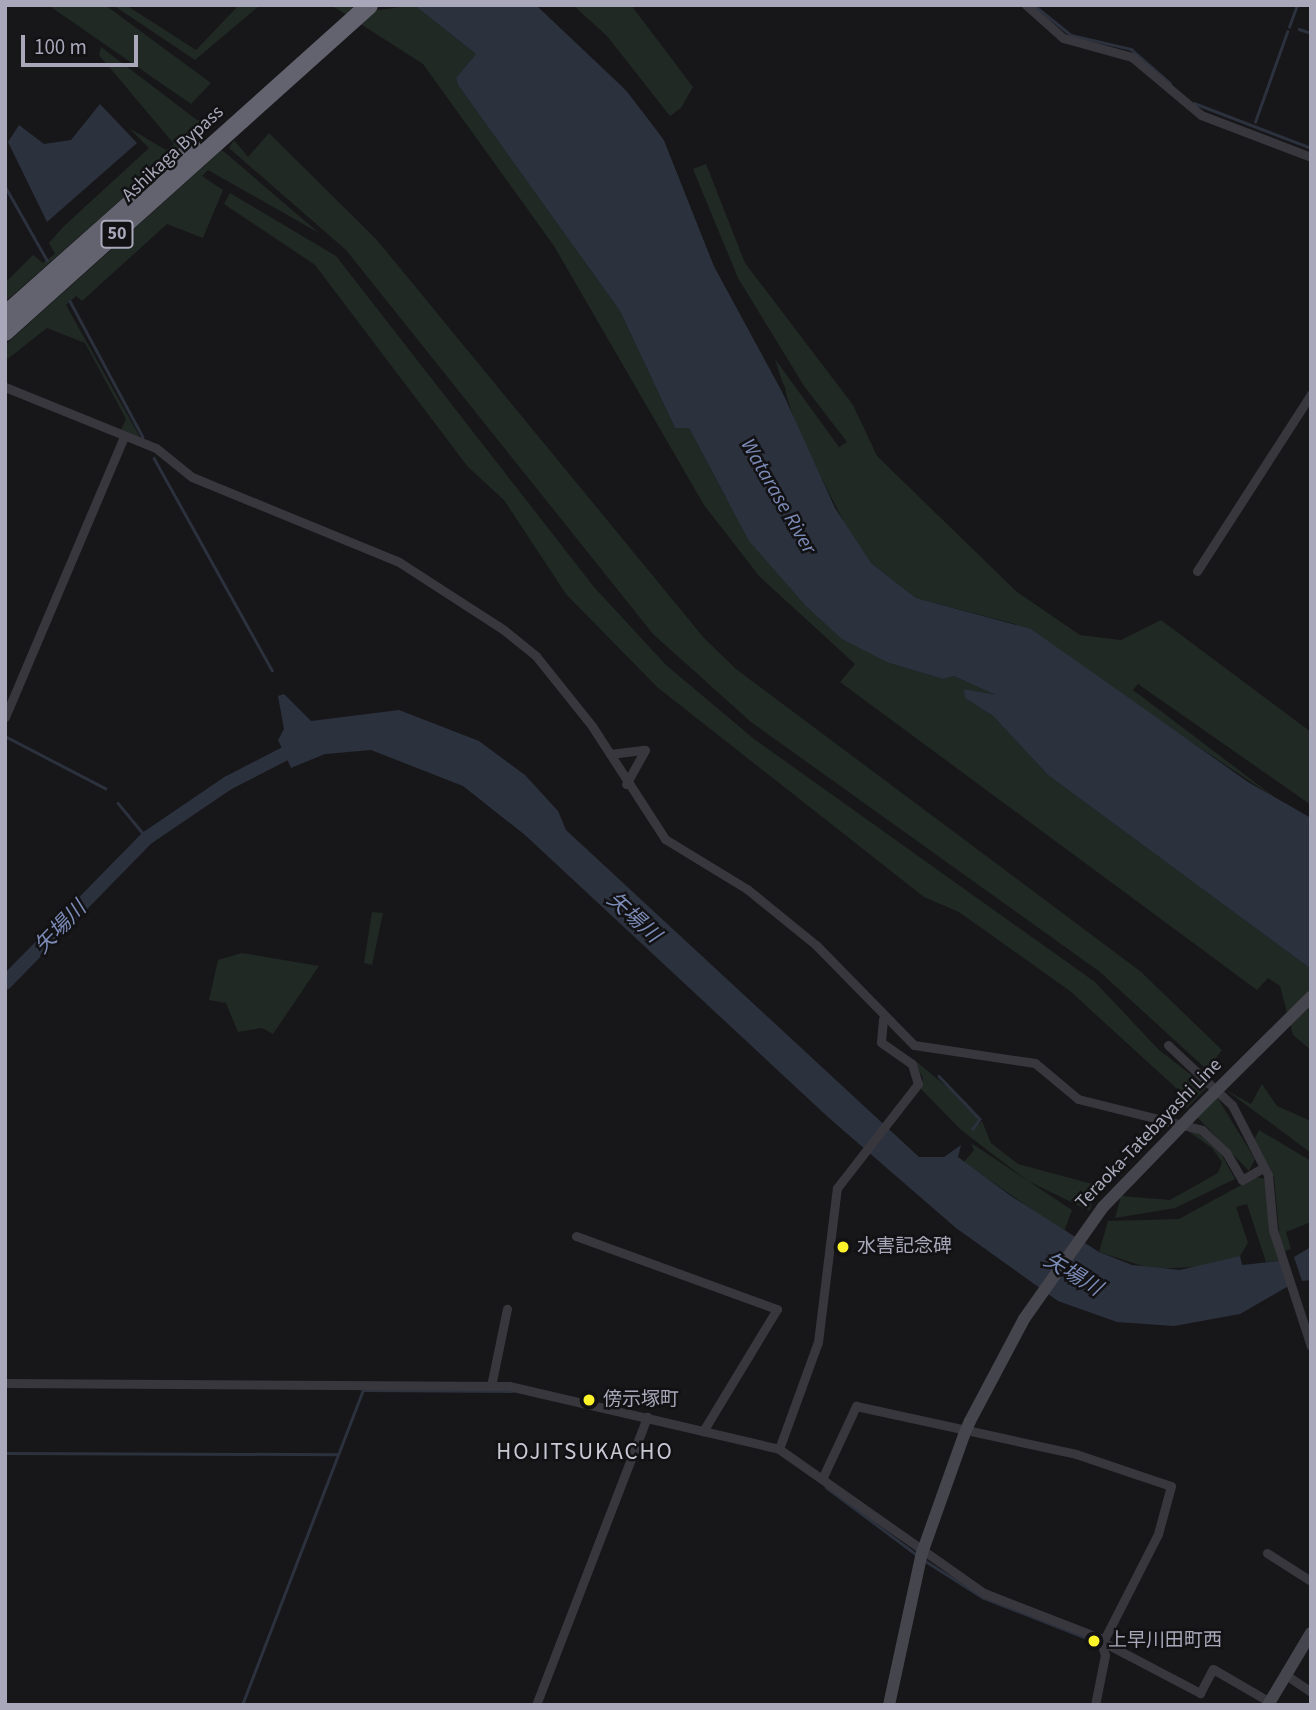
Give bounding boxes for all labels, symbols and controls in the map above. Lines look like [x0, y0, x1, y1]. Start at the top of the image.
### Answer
scale bar [24, 21, 142, 65]
text: 100 m [34, 32, 87, 62]
street label: Ashikaga Bypass [117, 101, 229, 207]
road number: 50 [100, 220, 134, 248]
water label: Watarase River [736, 434, 822, 558]
water label: 矢場川 [602, 887, 666, 947]
water label: 矢場川 [29, 896, 91, 958]
street label: Teraoka-Tatebayashi Line [1071, 1054, 1227, 1214]
place label: 水害記念碑 [857, 1236, 952, 1258]
marker: 水害記念碑 [835, 1239, 851, 1255]
water label: 矢場川 [1040, 1247, 1106, 1301]
place label: 傍示塚町 [603, 1389, 679, 1411]
marker: 傍示塚町 [581, 1392, 597, 1408]
district label: HOJITSUKACHO [498, 1438, 672, 1466]
place label: 上早川田町西 [1108, 1630, 1222, 1652]
marker: 上早川田町西 [1086, 1633, 1102, 1649]

